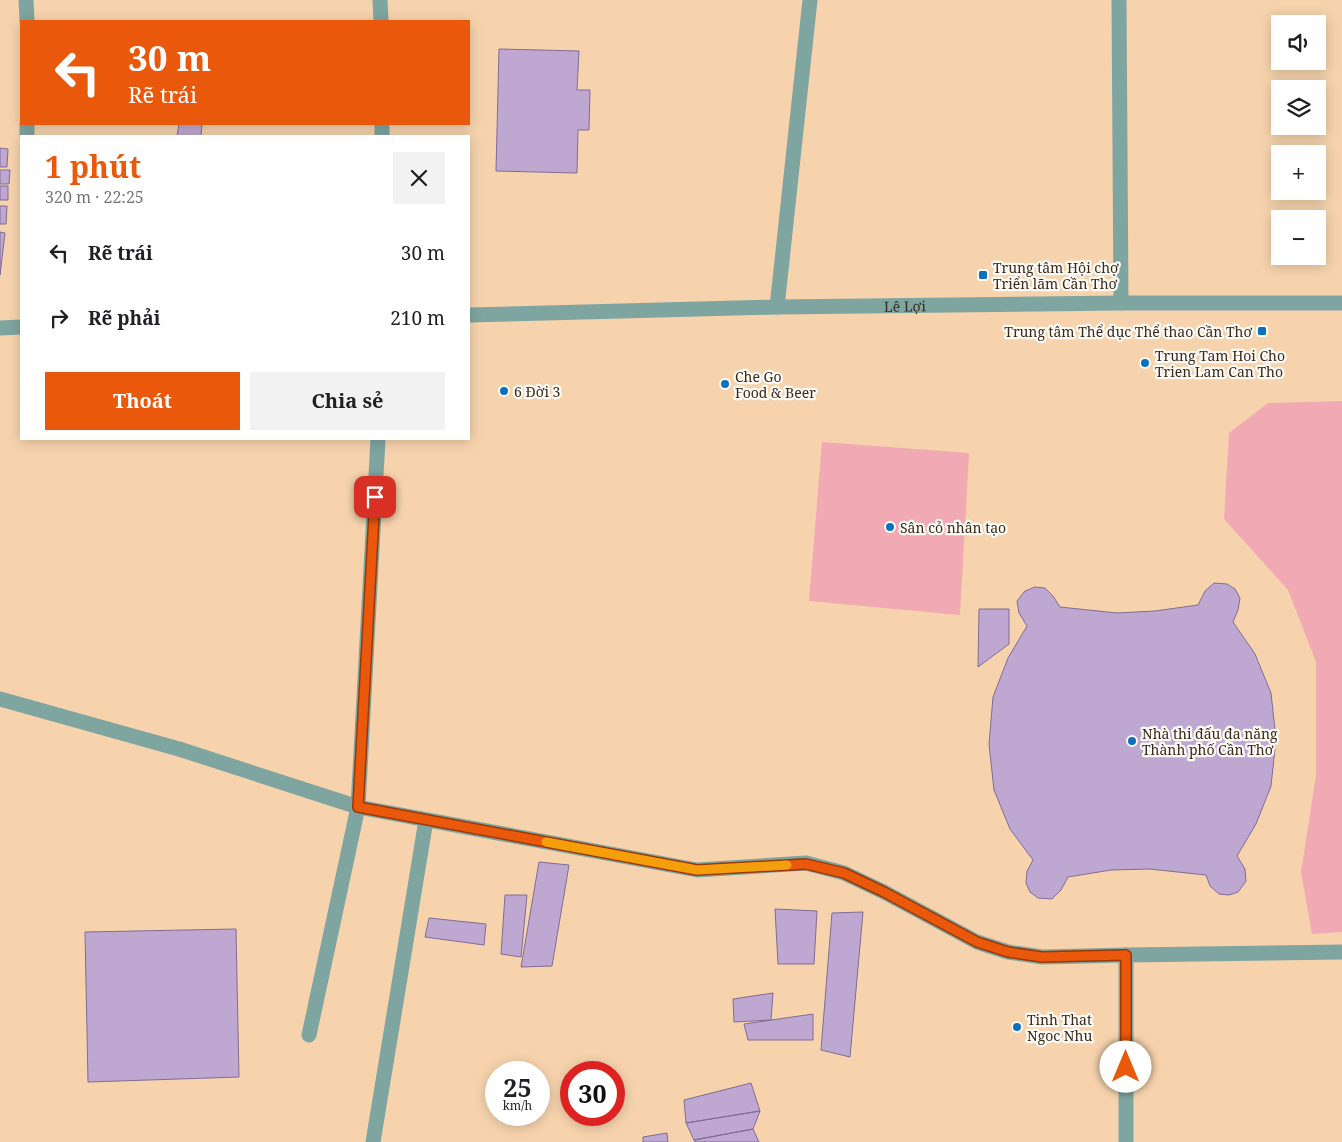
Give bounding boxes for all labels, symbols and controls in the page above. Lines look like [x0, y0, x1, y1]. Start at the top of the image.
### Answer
map controls [1271, 15, 1326, 265]
button: sound [1271, 15, 1326, 70]
text: 30 m [128, 34, 211, 81]
icon: left [45, 40, 110, 105]
text: Rẽ trái [128, 79, 197, 109]
button: layers [1271, 80, 1326, 135]
button: + [1271, 145, 1326, 200]
text: 1 phút [45, 146, 141, 187]
button: close [393, 152, 445, 204]
text: 320 m · 22:25 [45, 186, 144, 208]
button: − [1271, 210, 1326, 265]
icon: left [45, 239, 73, 267]
text: Rẽ trái [88, 240, 153, 266]
text: 30 m [401, 240, 445, 266]
place label: Trung tâm Hội chợ Triển lãm Cần Thơ [993, 258, 1119, 293]
marker: Trung tâm Hội chợ Triển lãm Cần Thơ [977, 269, 989, 281]
street label: Lê Lợi [884, 296, 926, 315]
icon: right [45, 304, 73, 332]
text: Rẽ phải [88, 305, 160, 331]
text: 210 m [390, 305, 445, 331]
place label: Trung tâm Thể dục Thể thao Cần Thơ [1004, 322, 1253, 341]
marker: Trung tâm Thể dục Thể thao Cần Thơ [1256, 325, 1268, 337]
place label: Trung Tam Hoi Cho Trien Lam Can Tho [1155, 346, 1285, 381]
marker: Trung Tam Hoi Cho Trien Lam Can Tho [1139, 357, 1151, 369]
place label: Che Go Food & Beer [735, 367, 816, 402]
button: Thoát [45, 372, 240, 430]
button: Chia sẻ [250, 372, 445, 430]
marker: Che Go Food & Beer [719, 378, 731, 390]
place label: 6 Đời 3 [514, 382, 561, 401]
marker: 6 Đời 3 [498, 385, 510, 397]
pin [354, 476, 396, 518]
icon: arrive [361, 483, 389, 511]
place label: Sân cỏ nhân tạo [900, 518, 1006, 537]
marker: Sân cỏ nhân tạo [884, 521, 896, 533]
place label: Nhà thi đấu đa năng Thành phố Cần Thơ [1142, 724, 1278, 759]
marker: Nhà thi đấu đa năng Thành phố Cần Thơ [1126, 735, 1138, 747]
place label: Tinh That Ngoc Nhu [1027, 1010, 1092, 1045]
marker: Tinh That Ngoc Nhu [1011, 1021, 1023, 1033]
position arrow [1099, 1040, 1151, 1092]
speed limit sign: 30 [560, 1061, 625, 1126]
text: 25 [503, 1070, 532, 1104]
text: km/h [503, 1097, 532, 1114]

